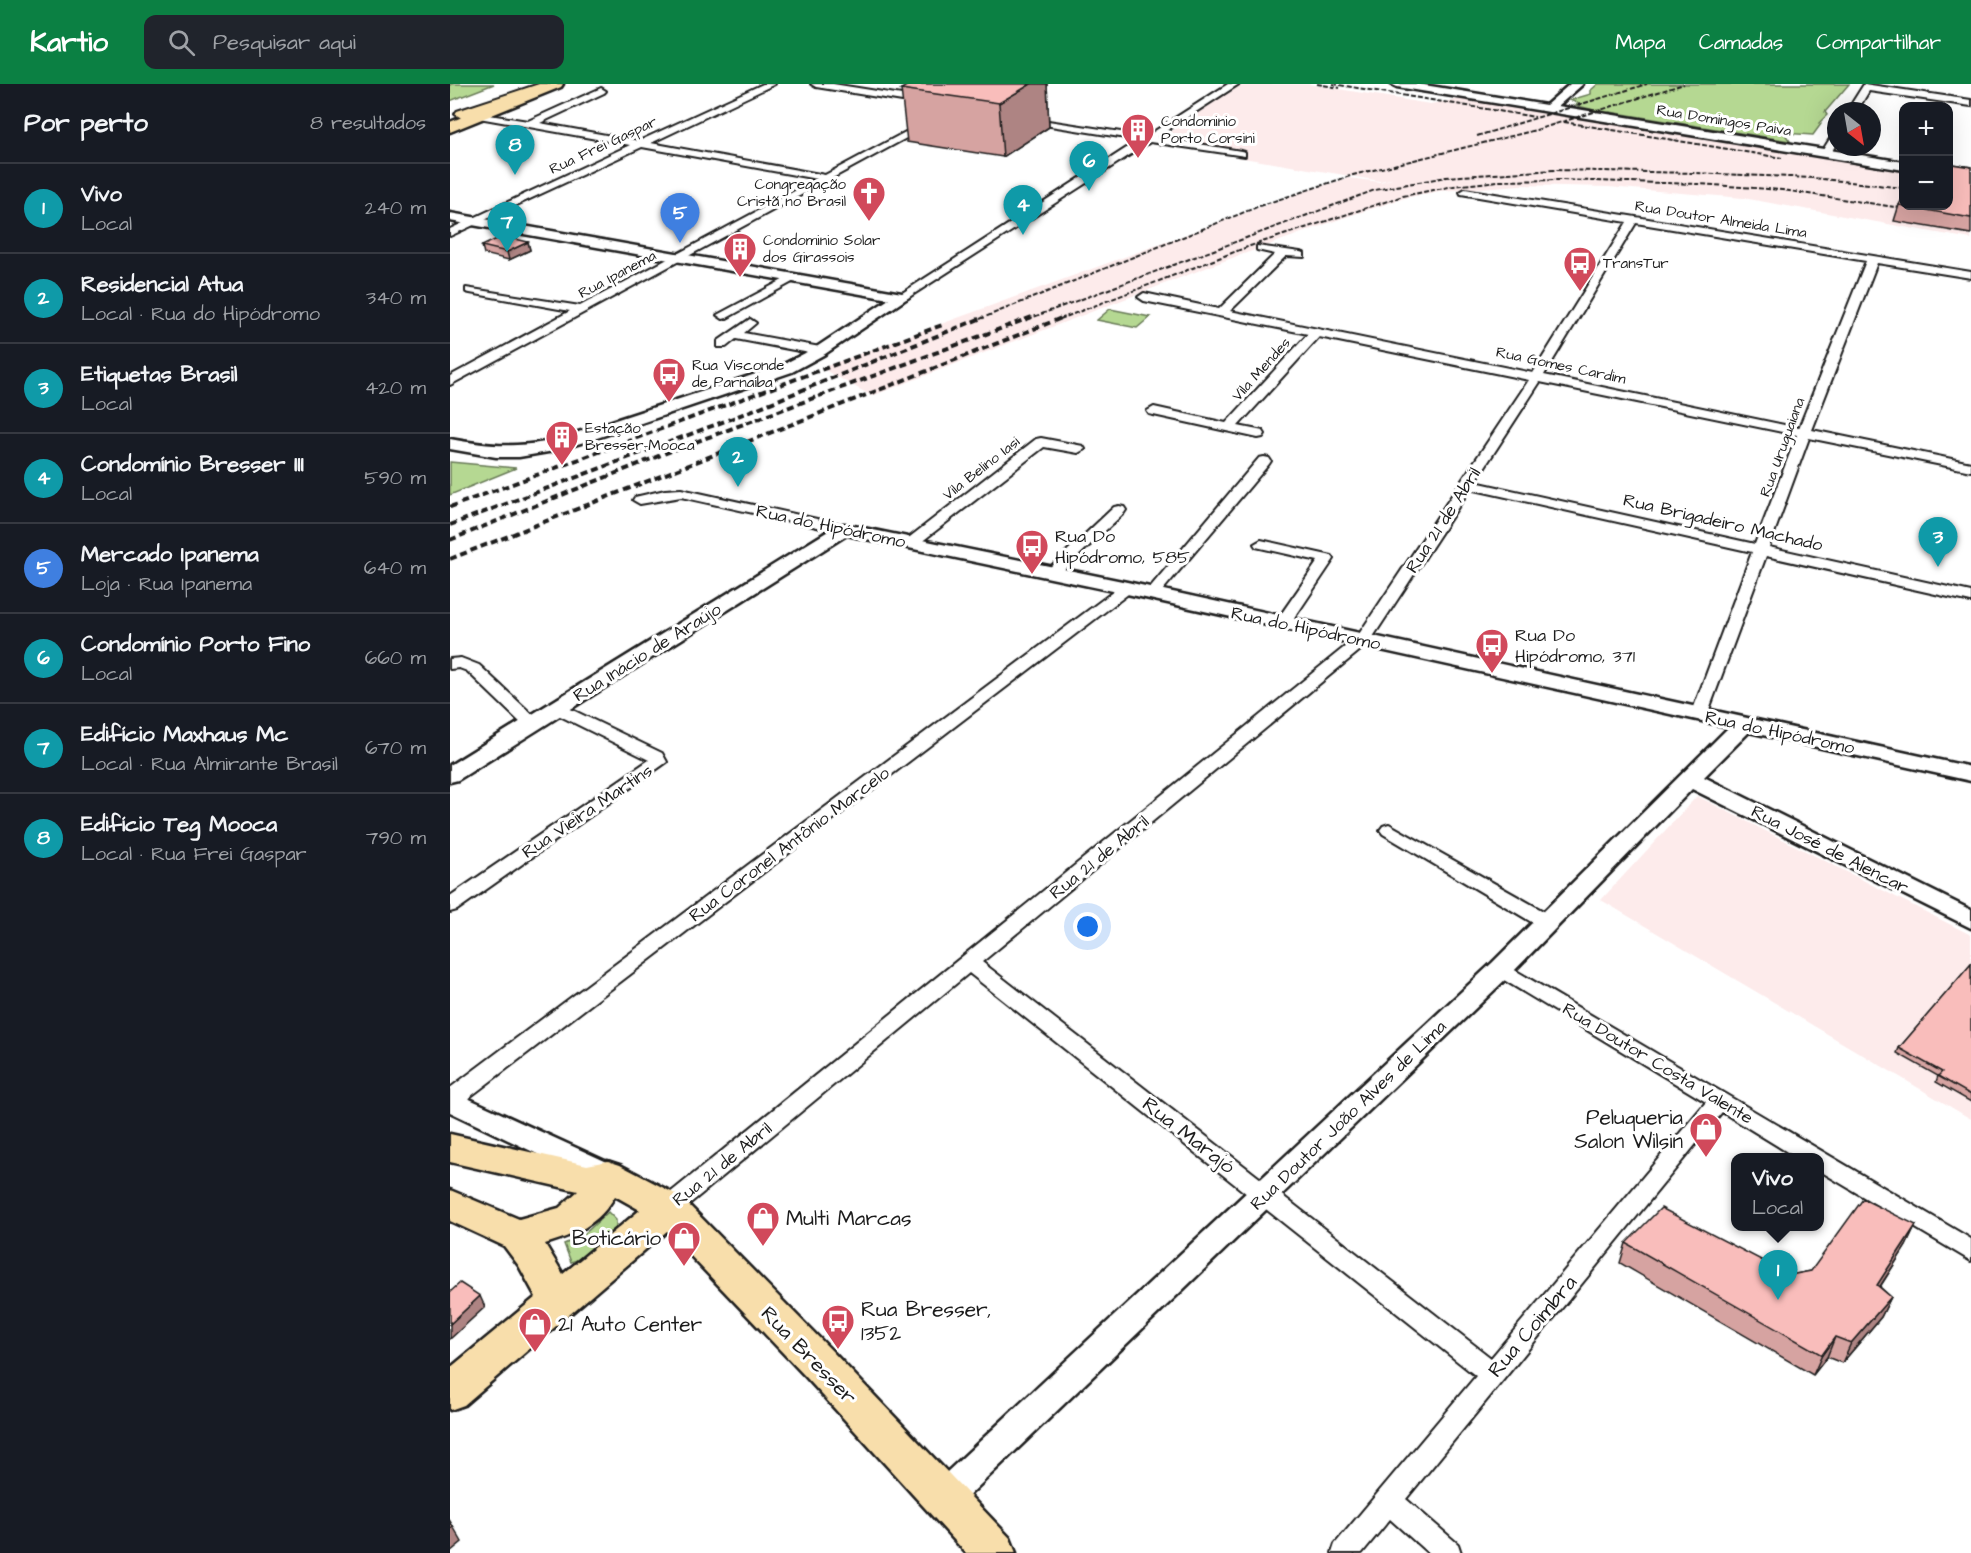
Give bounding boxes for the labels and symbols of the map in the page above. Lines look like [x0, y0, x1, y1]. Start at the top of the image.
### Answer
street label: Rua Domingos Paiva [1655, 99, 1793, 143]
north arrow [1827, 102, 1881, 156]
street label: Rua Frei Gaspar [546, 111, 661, 180]
place label: Condominio Porto Corsini [1161, 111, 1255, 149]
building icon: Condominio Porto Corsini [1120, 112, 1156, 159]
pin: 8 [496, 126, 534, 175]
pin: 6 [1070, 141, 1108, 191]
place label: Congregação Cristã no Brasil [737, 174, 847, 212]
church icon: Congregação Cristã no Brasil [851, 175, 887, 222]
pin: 4 [1004, 186, 1042, 235]
pin: 5 [660, 194, 700, 243]
street label: Rua Doutor Almeida Lima [1633, 196, 1809, 244]
pin: 7 [488, 202, 526, 252]
place label: Condominio Solar dos Girassois [763, 230, 880, 268]
building icon: Condominio Solar dos Girassois [722, 231, 758, 278]
street label: Rua Ipanema [575, 245, 660, 304]
bus stop icon: TransTur [1562, 245, 1598, 292]
place label: TransTur [1603, 253, 1669, 274]
street label: Vila Mendes [1227, 333, 1296, 406]
street label: Rua Gomes Cardim [1494, 341, 1628, 390]
place label: Rua Visconde de Parnaíba [692, 355, 784, 393]
bus stop icon: Rua Visconde de Parnaíba [651, 356, 687, 403]
street label: Rua Uruguaiana [1755, 394, 1811, 500]
place label: Estação Bresser-Mooca [585, 418, 695, 456]
building icon: Estação Bresser-Mooca [544, 419, 580, 466]
street label: Vila Belino Iasi [938, 431, 1025, 505]
pin: 2 [718, 438, 758, 487]
street label: Rua 21 de Abril [1400, 462, 1487, 578]
street label: Rua Brigadeiro Machado [1620, 487, 1825, 559]
street label: Rua do Hipódromo [754, 498, 908, 555]
pin: 3 [1918, 518, 1958, 567]
place label: Rua Do Hipódromo, 585 [1055, 524, 1190, 570]
bus stop icon: Rua Do Hipódromo, 585 [1014, 528, 1050, 575]
street label: Rua Inácio de Araújo [569, 597, 726, 708]
street label: Rua do Hipódromo [1229, 600, 1383, 657]
place label: Rua Do Hipódromo, 371 [1515, 623, 1635, 669]
bus stop icon: Rua Do Hipódromo, 371 [1474, 627, 1510, 674]
street label: Rua do Hipódromo [1703, 704, 1857, 761]
street label: Rua Vieira Martins [517, 758, 658, 865]
street label: Rua Coronel Antônio Marcelo [684, 761, 895, 928]
street label: Rua José de Alencar [1747, 799, 1913, 900]
street label: Rua 21 de Abril [1044, 809, 1155, 905]
your location [1073, 912, 1102, 941]
street label: Rua Doutor Costa Valente [1558, 996, 1758, 1131]
street label: Rua Doutor João Alves de Lima [1245, 1015, 1452, 1216]
street label: Rua Marajó [1136, 1090, 1241, 1181]
place label: Peluqueria Salon Wilsin [1574, 1103, 1683, 1156]
shop icon: Peluqueria Salon Wilsin [1688, 1111, 1724, 1158]
street label: Rua 21 de Abril [667, 1116, 778, 1212]
shop icon: Multi Marcas [745, 1200, 781, 1247]
place label: Multi Marcas [786, 1204, 912, 1233]
shop icon: Boticário [666, 1220, 702, 1267]
place label: Boticário [572, 1224, 661, 1253]
pin: 1 [1758, 1250, 1798, 1300]
street label: Rua Coimbra [1481, 1269, 1584, 1384]
place label: Rua Bresser, 1352 [861, 1295, 991, 1348]
street label: Rua Bresser [754, 1300, 863, 1411]
bus stop icon: Rua Bresser, 1352 [820, 1303, 856, 1350]
shop icon: 21 Auto Center [517, 1306, 553, 1353]
place label: 21 Auto Center [558, 1310, 703, 1339]

